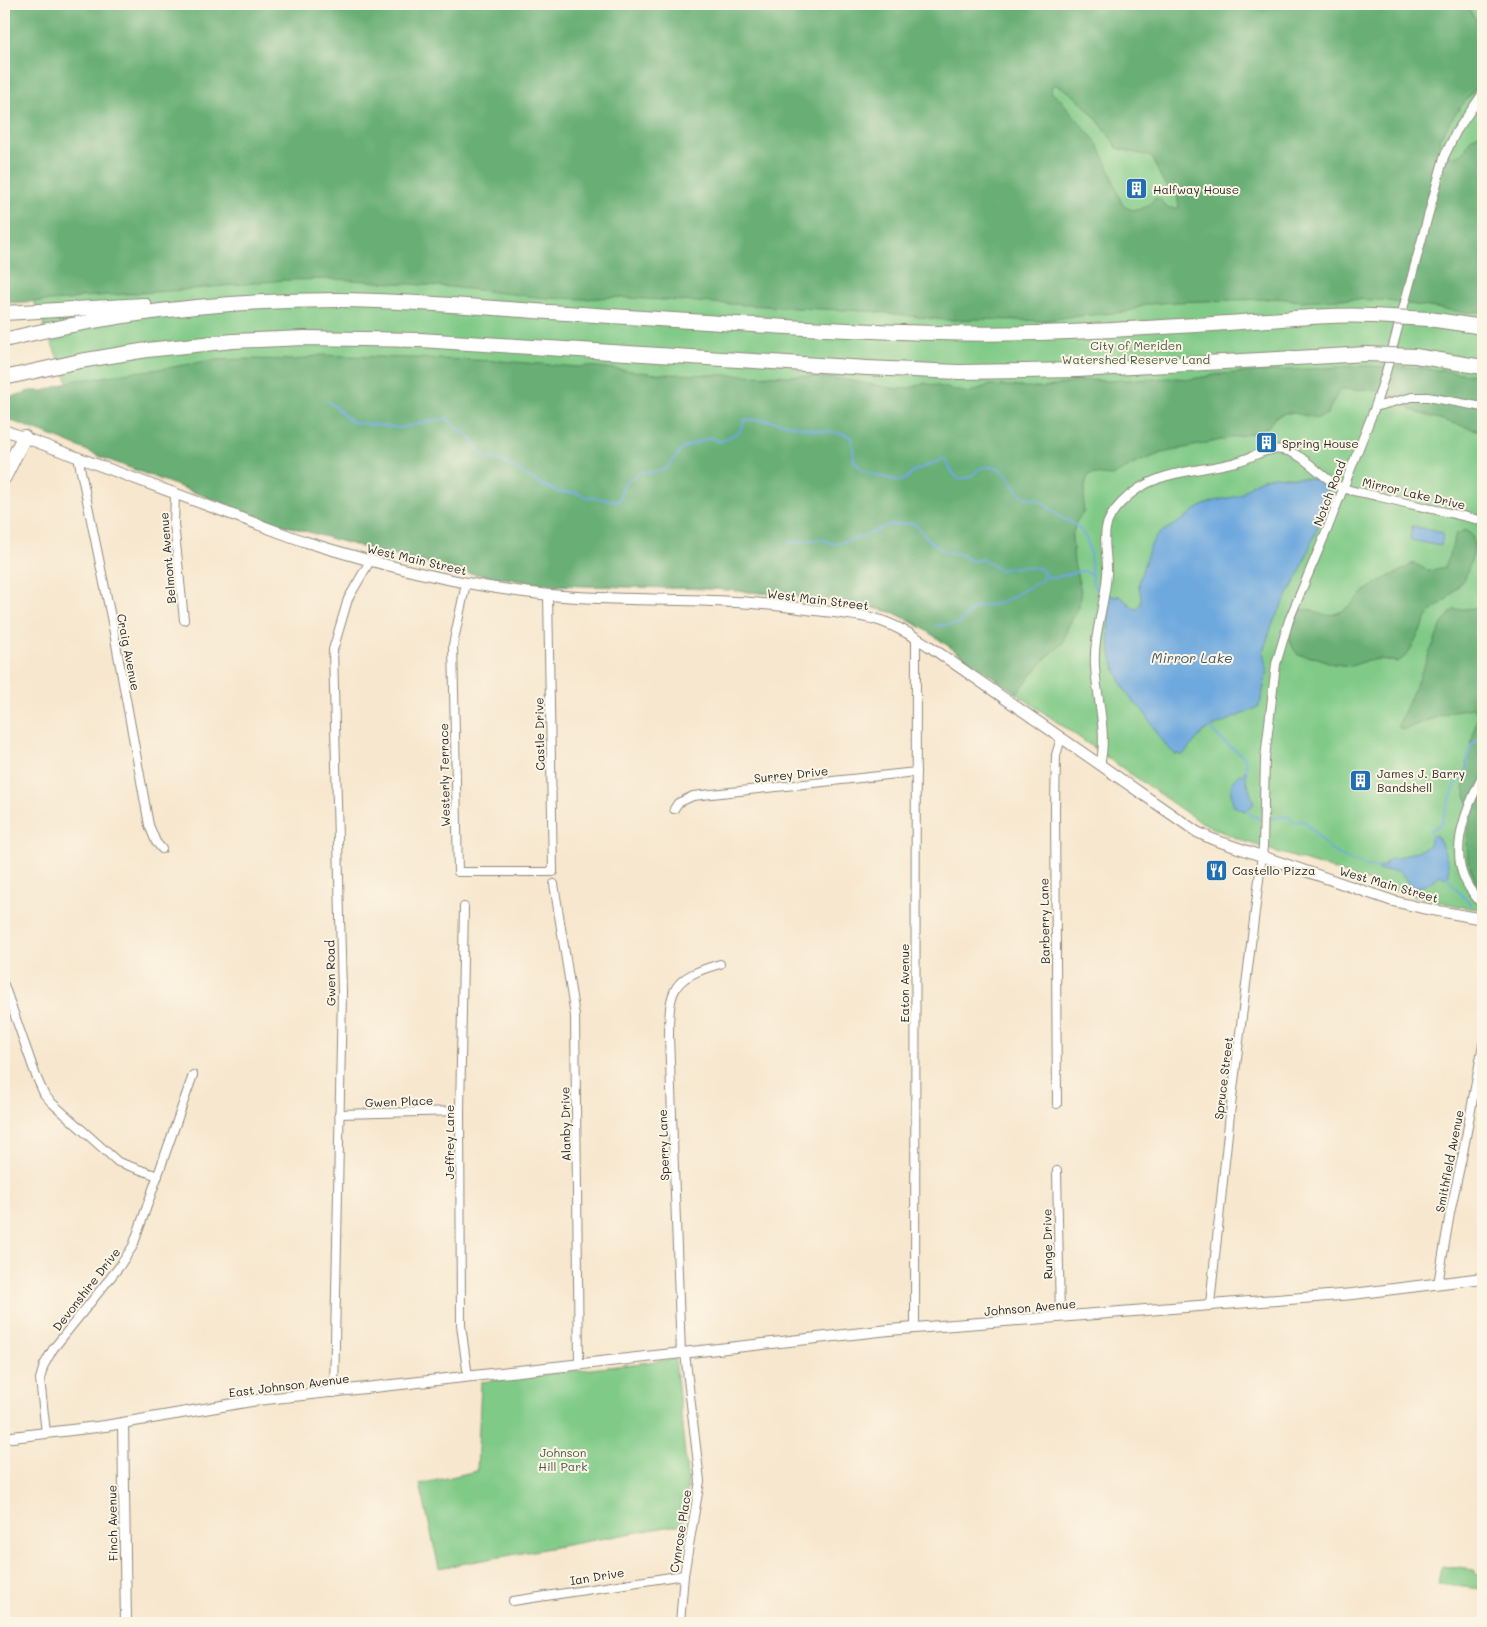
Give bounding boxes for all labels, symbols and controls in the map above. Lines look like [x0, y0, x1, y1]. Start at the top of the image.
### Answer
building icon: Halfway House [1125, 177, 1149, 201]
place label: Halfway House [1153, 181, 1239, 197]
park label: City of Meriden Watershed Reserve Land [1062, 337, 1211, 367]
building icon: Spring House [1254, 431, 1278, 455]
place label: Spring House [1282, 435, 1359, 451]
street label: Notch Road [1309, 458, 1349, 528]
street label: Mirror Lake Drive [1361, 473, 1467, 513]
street label: Belmont Avenue [155, 512, 179, 604]
street label: West Main Street [365, 540, 469, 578]
street label: West Main Street [766, 585, 870, 613]
street label: Craig Avenue [114, 612, 144, 692]
water label: Mirror Lake [1151, 648, 1233, 667]
street label: Castle Drive [530, 697, 548, 771]
street label: Westerly Terrace [435, 723, 453, 827]
street label: Surrey Drive [753, 762, 829, 786]
place label: James J. Barry Bandshell [1377, 765, 1465, 795]
building icon: James J. Barry Bandshell [1349, 768, 1373, 792]
restaurant icon: Castello Pizza [1204, 858, 1228, 882]
place label: Castello Pizza [1232, 862, 1315, 878]
street label: West Main Street [1338, 862, 1440, 906]
street label: Barberry Lane [1035, 878, 1053, 964]
street label: Gwen Road [321, 939, 339, 1006]
street label: Eaton Avenue [896, 944, 912, 1022]
street label: Spruce Street [1210, 1036, 1236, 1120]
street label: Alanby Drive [556, 1086, 574, 1162]
street label: Gwen Place [365, 1092, 433, 1110]
street label: Jeffrey Lane [441, 1105, 457, 1179]
street label: Sperry Lane [654, 1109, 672, 1181]
street label: Smithfield Avenue [1431, 1109, 1467, 1213]
street label: Runge Drive [1038, 1208, 1056, 1280]
street label: Devonshire Drive [49, 1244, 123, 1334]
street label: Johnson Avenue [983, 1295, 1077, 1319]
street label: East Johnson Avenue [228, 1370, 350, 1400]
park label: Johnson Hill Park [538, 1444, 588, 1474]
street label: Finch Avenue [103, 1485, 121, 1561]
street label: Cynrose Place [666, 1488, 694, 1574]
street label: Ian Drive [569, 1564, 625, 1588]

